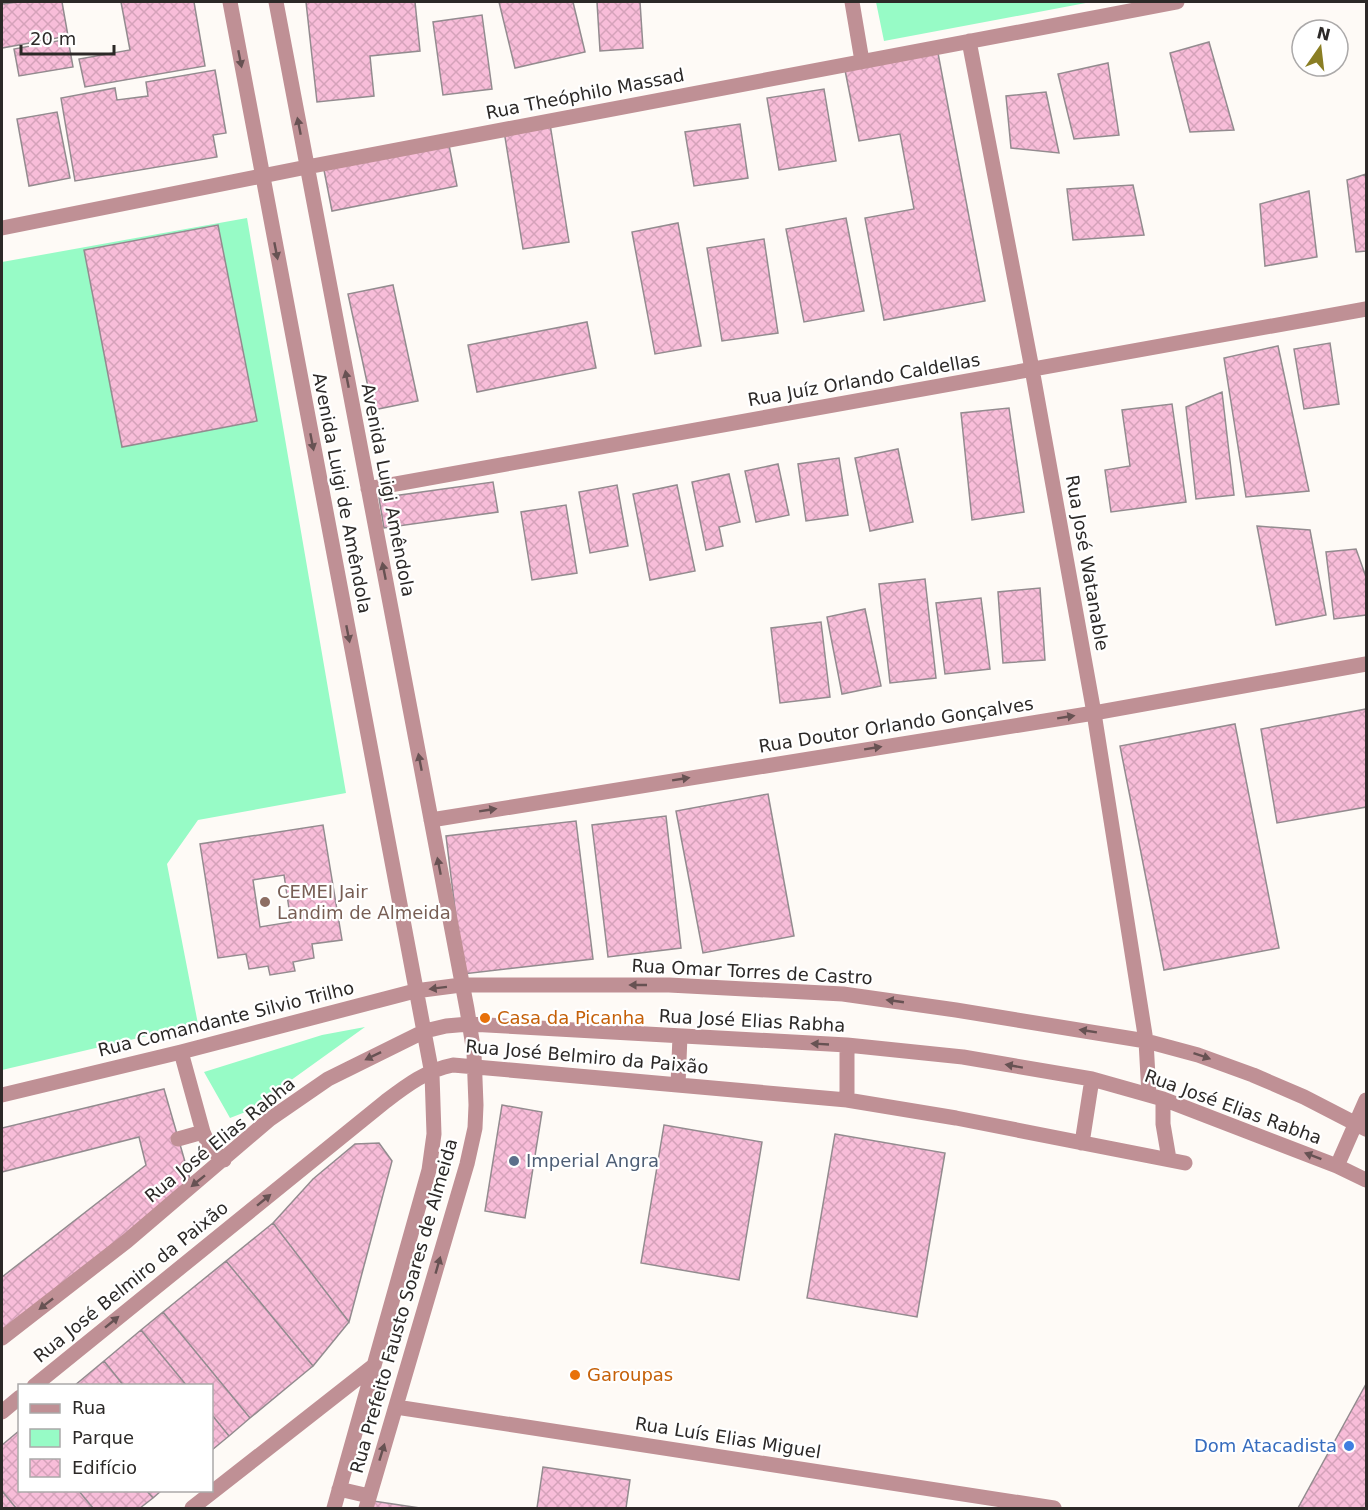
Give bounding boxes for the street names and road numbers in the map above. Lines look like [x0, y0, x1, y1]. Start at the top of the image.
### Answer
street label: Rua Theóphilo Massad [484, 64, 686, 123]
street label: Rua Juíz Orlando Caldellas [746, 349, 982, 410]
street label: Avenida Luigi de Amêndola [309, 371, 376, 615]
street label: Avenida Luigi Amêndola [358, 382, 419, 598]
street label: Rua José Watanable [1062, 473, 1113, 652]
street label: Rua Doutor Orlando Gonçalves [757, 692, 1035, 757]
street label: Rua Omar Torres de Castro [631, 955, 873, 988]
street label: Rua Comandante Silvio Trilho [96, 976, 356, 1061]
street label: Rua José Elias Rabha [658, 1005, 846, 1036]
street label: Rua José Belmiro da Paixão [465, 1035, 710, 1078]
street label: Rua José Elias Rabha [1142, 1065, 1325, 1148]
street label: Rua José Elias Rabha [140, 1073, 299, 1207]
street label: Rua Prefeito Fausto Soares de Almeida [346, 1136, 461, 1476]
street label: Rua José Belmiro da Paixão [29, 1197, 232, 1367]
street label: Rua Luís Elias Miguel [634, 1412, 823, 1463]

